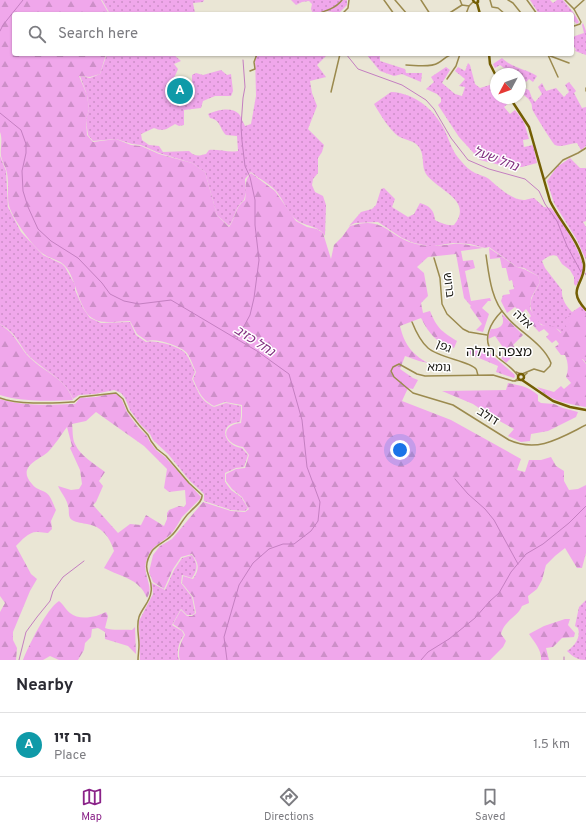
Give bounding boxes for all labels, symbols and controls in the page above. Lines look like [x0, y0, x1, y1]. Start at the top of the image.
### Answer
search box [12, 12, 574, 56]
icon: search [26, 23, 48, 45]
text: Search here [58, 25, 138, 44]
north arrow [490, 68, 526, 104]
pin: A [167, 76, 193, 106]
water label: נחל שעל [470, 144, 521, 176]
street label: ברוש [439, 272, 458, 299]
street label: אלה [509, 307, 536, 333]
water label: נחל כזיב [231, 323, 278, 361]
street label: גפן [433, 336, 454, 358]
district label: מצפה הילה [466, 344, 532, 361]
street label: גומא [427, 360, 451, 376]
street label: דולב [474, 404, 502, 430]
your location [390, 440, 410, 460]
text: Nearby [16, 675, 73, 697]
text: הר זיו [54, 729, 91, 748]
text: A [24, 737, 34, 753]
text: 1.5 km [533, 737, 570, 753]
text: Place [54, 748, 86, 764]
tab: Map [81, 786, 103, 824]
tab: Directions [264, 786, 314, 824]
tab: Saved [475, 786, 505, 824]

